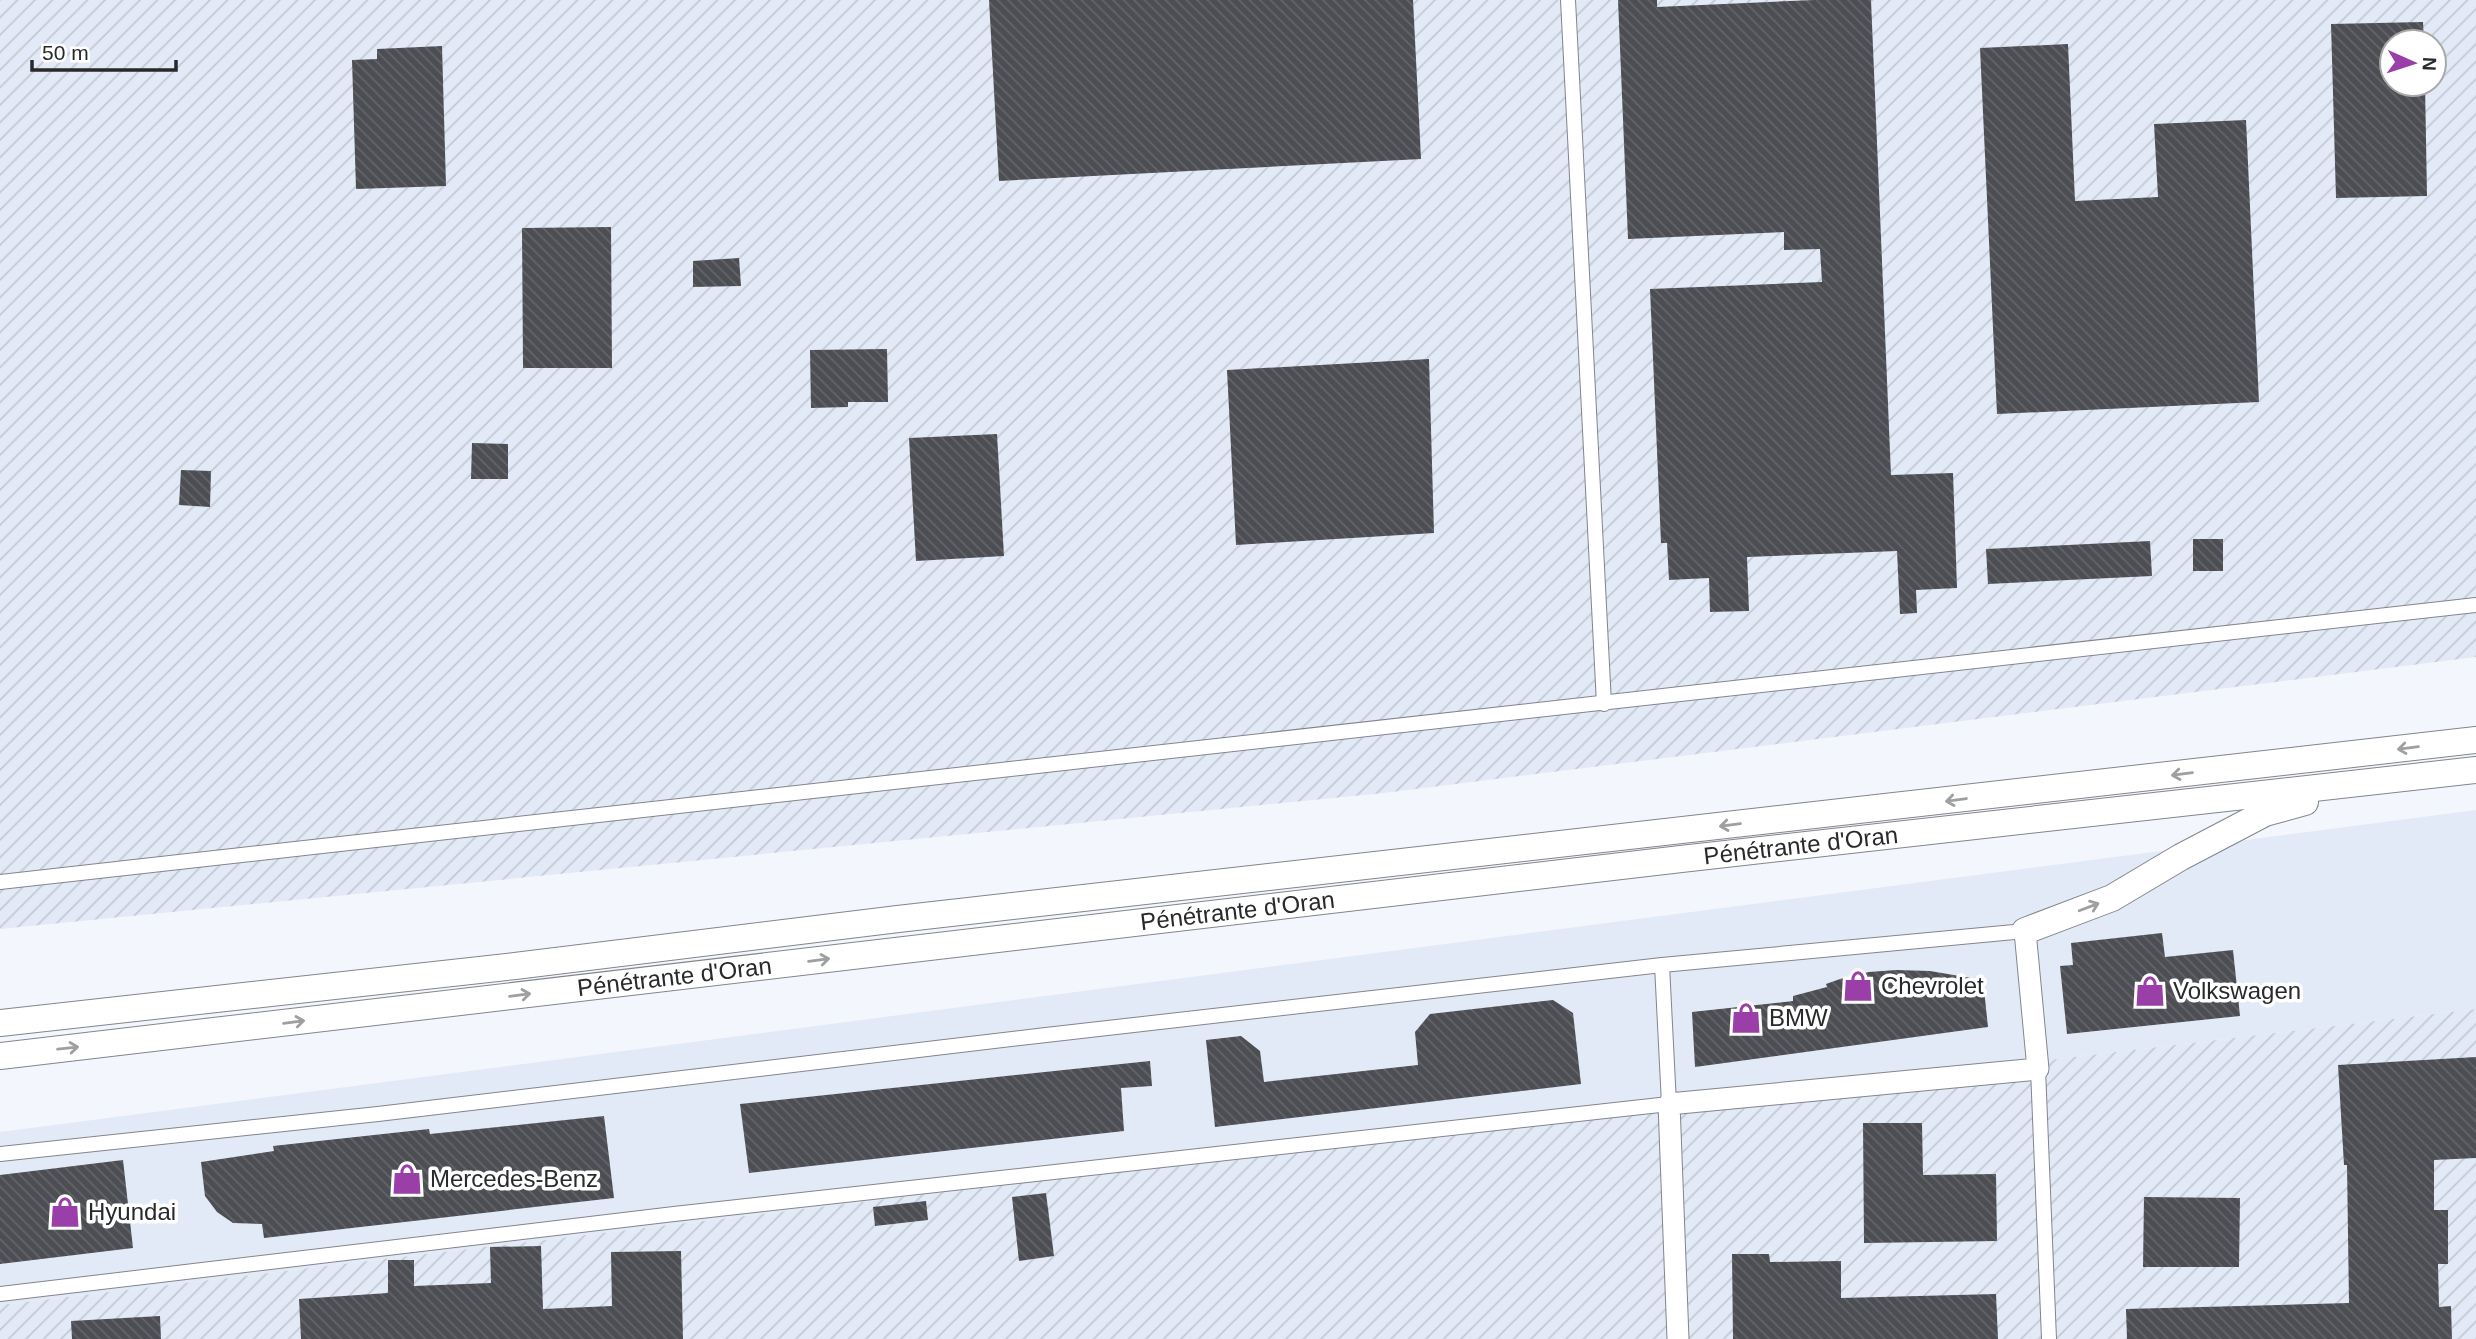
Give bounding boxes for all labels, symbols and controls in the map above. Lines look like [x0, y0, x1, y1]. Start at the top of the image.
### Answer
scale bar [32, 28, 175, 72]
north arrow [2378, 28, 2448, 98]
text: 50 m [42, 41, 89, 64]
text: N [2419, 56, 2440, 71]
one-way arrow [2397, 742, 2420, 755]
one-way arrow [2171, 768, 2194, 781]
one-way arrow [1945, 793, 1968, 806]
one-way arrow [1719, 819, 1742, 832]
street label: Pénétrante d'Oran [1702, 821, 1899, 869]
street label: Pénétrante d'Oran [1139, 886, 1336, 935]
one-way arrow [2078, 900, 2100, 912]
street label: Pénétrante d'Oran [576, 952, 773, 1001]
one-way arrow [807, 954, 830, 967]
shop icon: Chevrolet [1841, 969, 1875, 1003]
place label: Chevrolet [1881, 972, 1984, 999]
shop icon: Volkswagen [2133, 974, 2167, 1008]
place label: Volkswagen [2173, 977, 2301, 1004]
one-way arrow [508, 989, 531, 1002]
shop icon: BMW [1729, 1001, 1763, 1035]
place label: BMW [1769, 1004, 1828, 1031]
one-way arrow [282, 1015, 305, 1028]
one-way arrow [56, 1042, 79, 1055]
shop icon: Mercedes-Benz [390, 1162, 424, 1196]
place label: Mercedes-Benz [430, 1165, 598, 1192]
shop icon: Hyundai [48, 1195, 82, 1229]
place label: Hyundai [88, 1198, 176, 1225]

